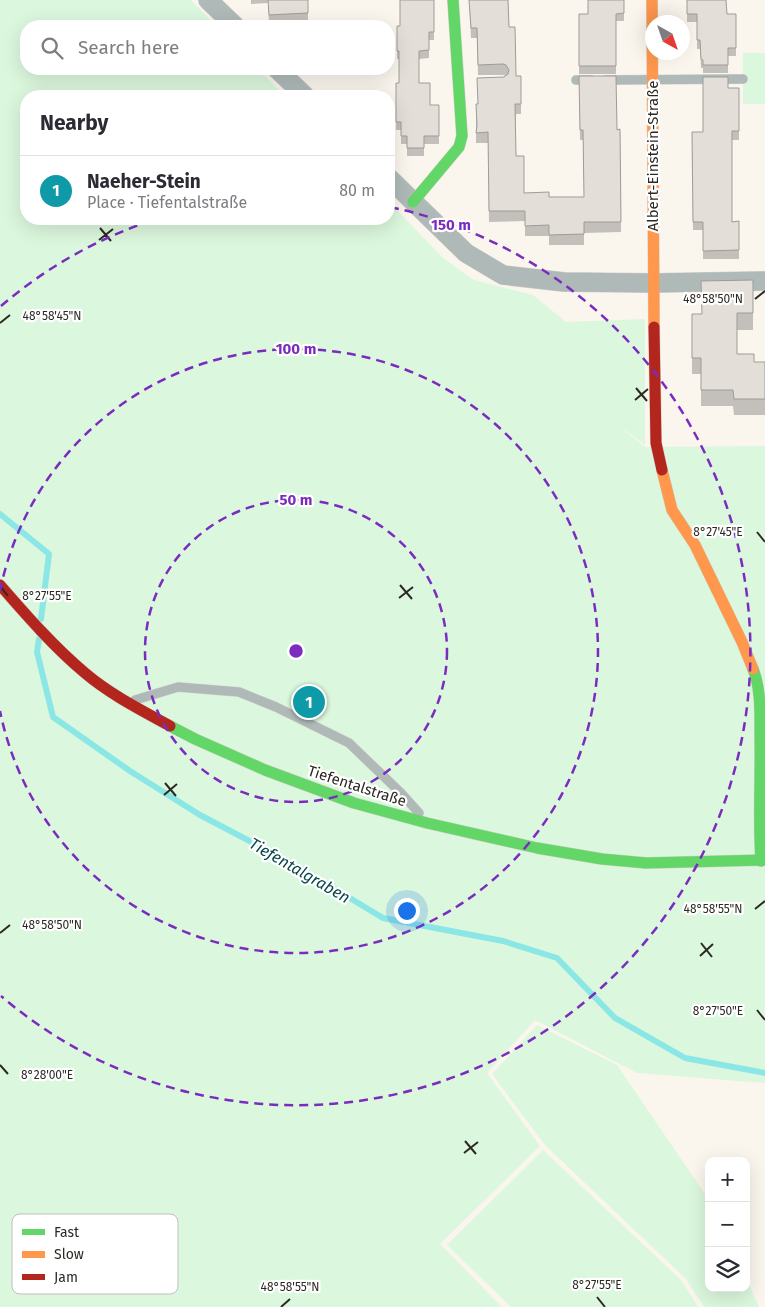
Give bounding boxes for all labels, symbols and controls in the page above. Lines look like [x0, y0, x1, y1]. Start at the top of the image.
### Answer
north arrow [645, 15, 690, 60]
search box [20, 20, 395, 75]
icon: search [38, 34, 66, 62]
text: Search here [78, 36, 179, 59]
street label: Albert-Einstein-Straße [644, 81, 662, 231]
text: Nearby [40, 110, 108, 136]
text: Naeher-Stein [87, 170, 201, 193]
text: 1 [52, 181, 60, 200]
text: 80 m [339, 181, 375, 200]
text: Place · Tiefentalstraße [87, 193, 247, 212]
text: 150 m [431, 216, 471, 234]
text: 48°58'50"N [683, 292, 743, 306]
text: 48°58'45"N [23, 309, 81, 323]
text: 100 m [276, 340, 316, 358]
text: 50 m [279, 491, 313, 509]
text: 8°27'45"E [693, 525, 743, 539]
text: 8°27'55"E [22, 589, 72, 603]
centre of rings [287, 642, 305, 660]
pin: 1 [293, 683, 325, 721]
street label: Tiefentalstraße [305, 762, 409, 810]
water label: Tiefentalgraben [246, 834, 354, 907]
your location [394, 898, 420, 924]
text: 48°58'55"N [684, 902, 742, 916]
text: 48°58'50"N [22, 918, 82, 932]
text: 8°27'50"E [693, 1004, 743, 1018]
text: 8°28'00"E [21, 1068, 73, 1082]
map controls [705, 1157, 750, 1292]
button: + [705, 1157, 750, 1202]
button: − [705, 1202, 750, 1247]
legend [12, 1214, 178, 1294]
text: Fast [54, 1224, 80, 1241]
text: Slow [54, 1246, 84, 1263]
button: layers [705, 1247, 750, 1292]
text: Jam [54, 1269, 78, 1286]
text: 8°27'55"E [572, 1278, 622, 1292]
text: 48°58'55"N [261, 1280, 319, 1294]

